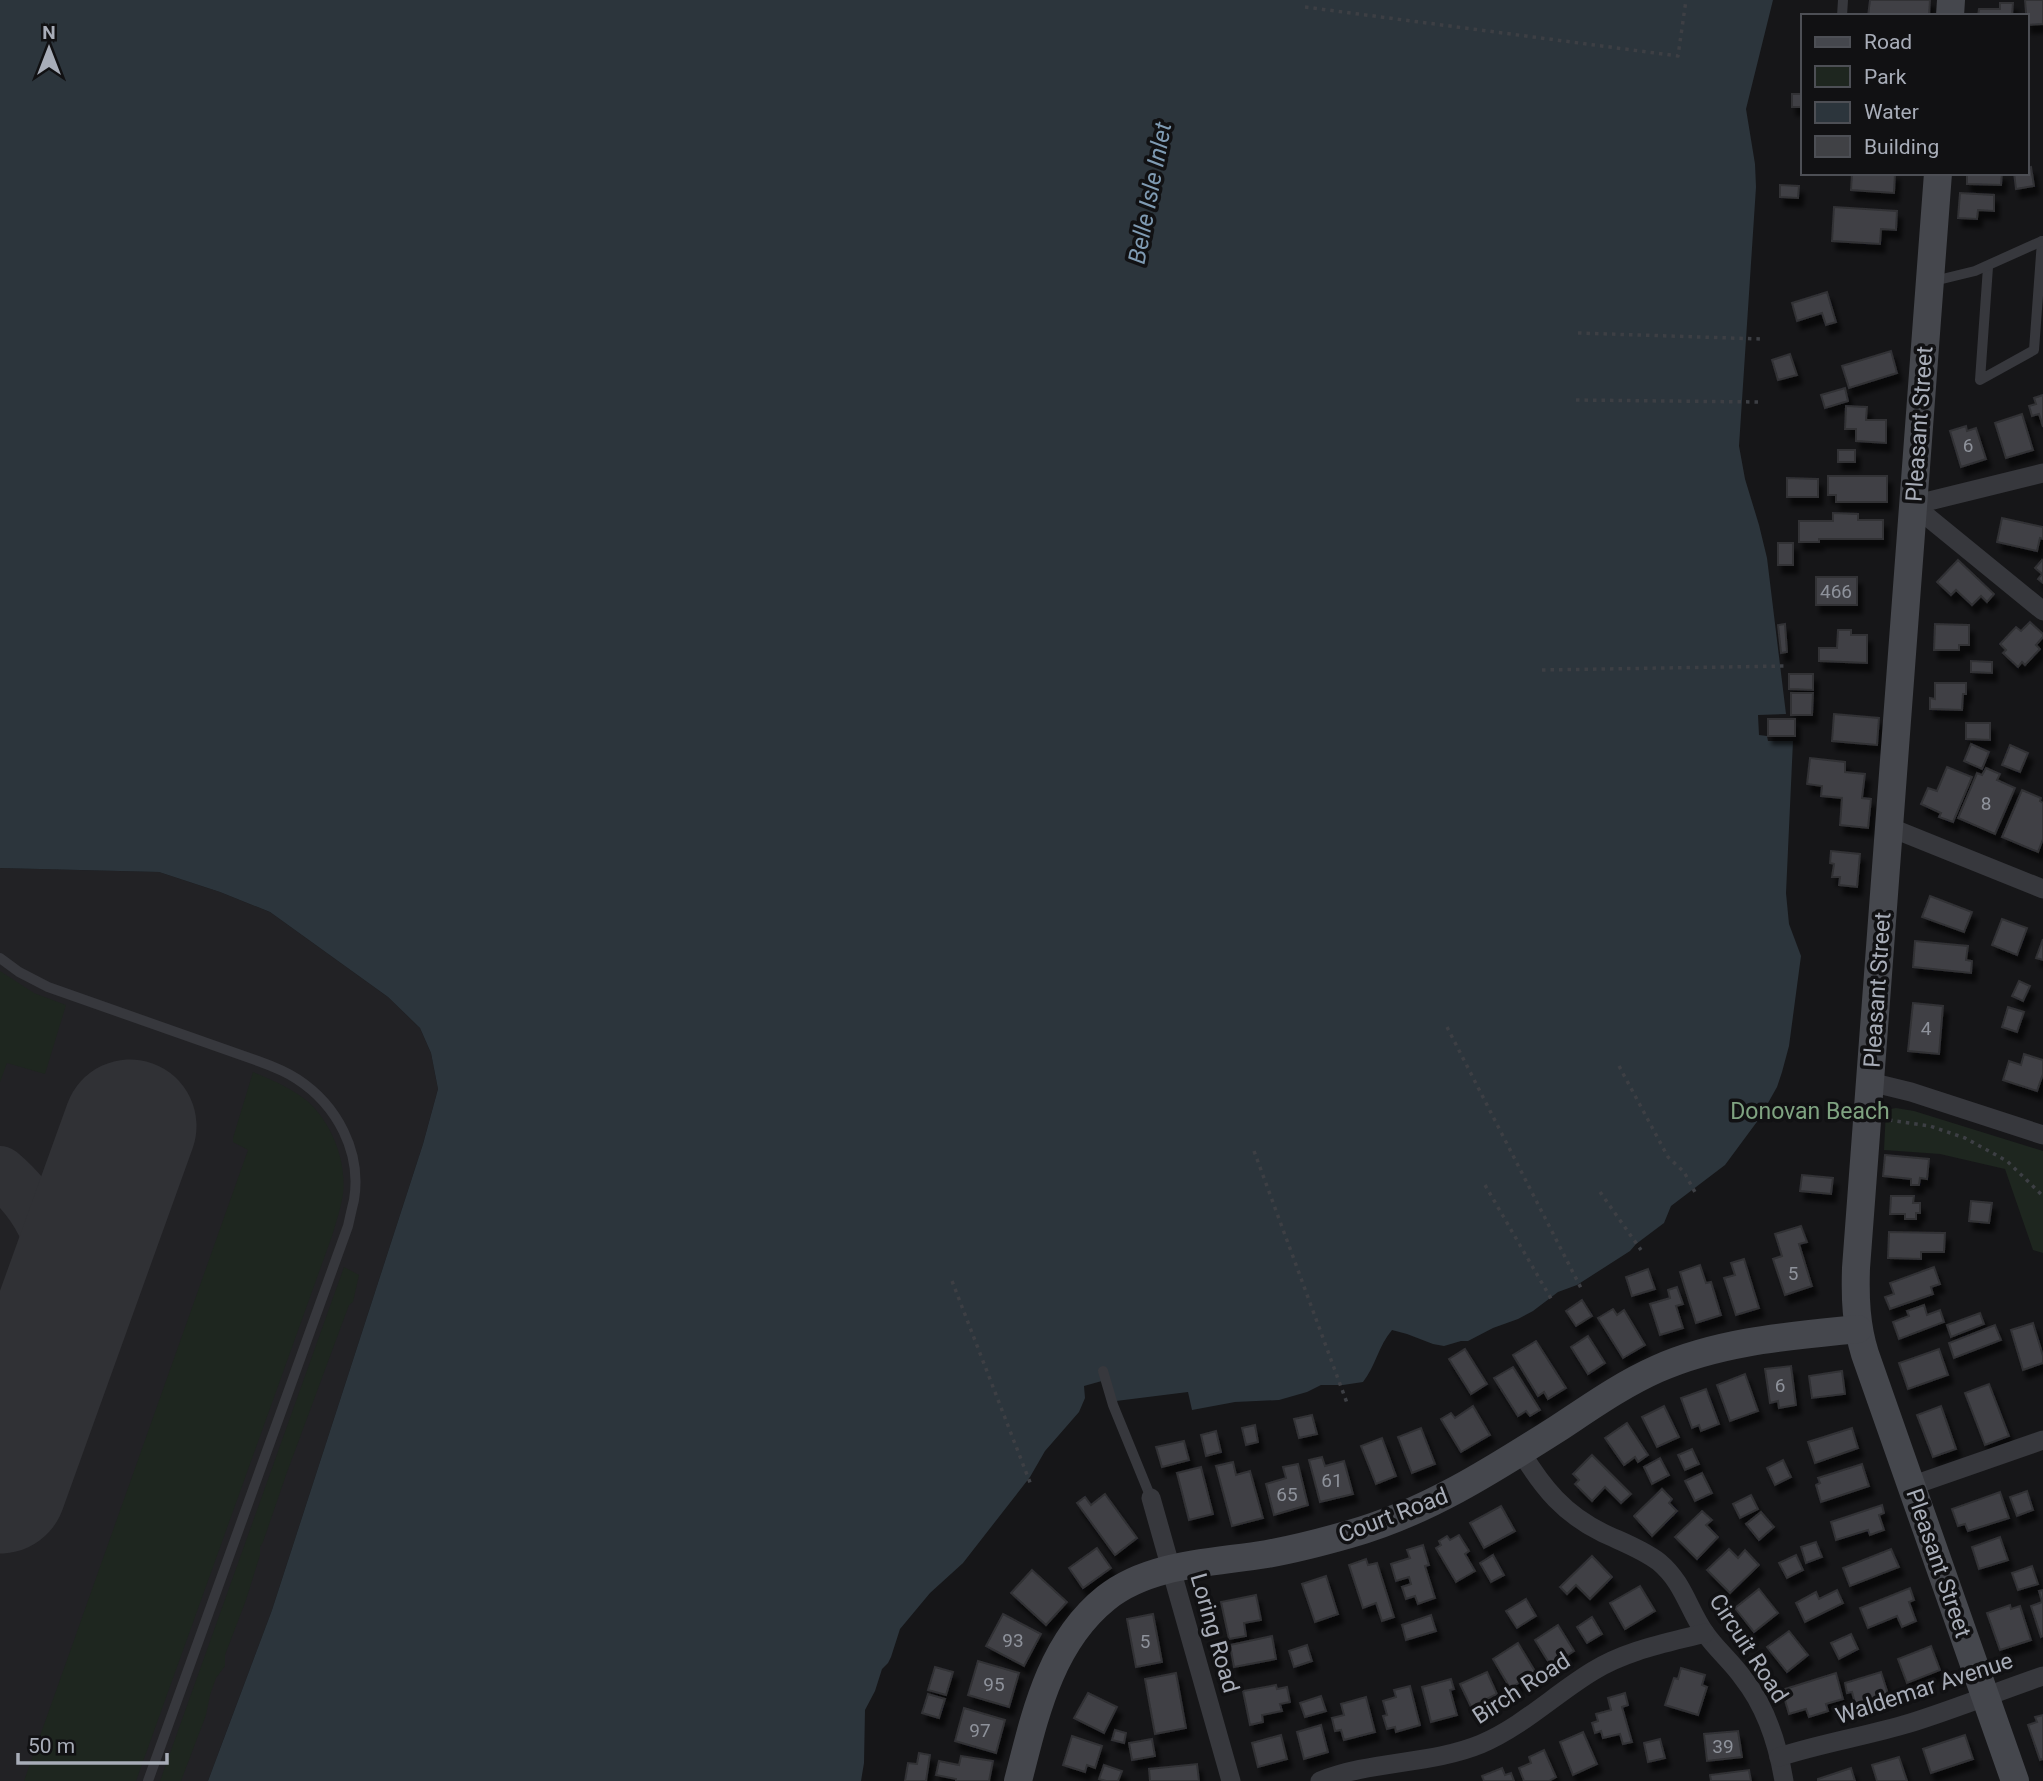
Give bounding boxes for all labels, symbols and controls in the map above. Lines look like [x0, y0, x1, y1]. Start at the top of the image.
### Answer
north arrow [14, 14, 84, 84]
legend [1801, 14, 2029, 175]
text: N [42, 21, 56, 44]
text: Road [1864, 30, 1912, 54]
text: Park [1864, 65, 1907, 89]
text: Water [1864, 100, 1919, 124]
water label: Belle Isle Inlet [1123, 120, 1178, 266]
text: Building [1864, 135, 1939, 159]
street label: Pleasant Street [1901, 345, 1938, 503]
house number: 6 [1963, 434, 1973, 457]
house number: 466 [1820, 580, 1852, 603]
house number: 8 [1981, 792, 1991, 815]
street label: Pleasant Street [1859, 911, 1896, 1069]
house number: 4 [1921, 1017, 1932, 1040]
park label: Donovan Beach [1730, 1098, 1890, 1125]
house number: 5 [1788, 1262, 1798, 1285]
house number: 6 [1775, 1374, 1785, 1397]
house number: 61 [1321, 1469, 1343, 1492]
street label: Court Road [1335, 1482, 1452, 1549]
house number: 65 [1276, 1483, 1298, 1506]
street label: Pleasant Street [1900, 1485, 1977, 1641]
street label: Loring Road [1185, 1570, 1244, 1696]
street label: Circuit Road [1703, 1589, 1794, 1708]
house number: 93 [1002, 1629, 1024, 1652]
house number: 5 [1140, 1630, 1150, 1653]
street label: Birch Road [1468, 1647, 1575, 1730]
street label: Waldemar Avenue [1832, 1647, 2016, 1730]
house number: 95 [983, 1673, 1005, 1696]
house number: 97 [969, 1719, 991, 1742]
scale bar [18, 1722, 166, 1766]
text: 50 m [28, 1734, 75, 1758]
house number: 39 [1712, 1735, 1734, 1758]

